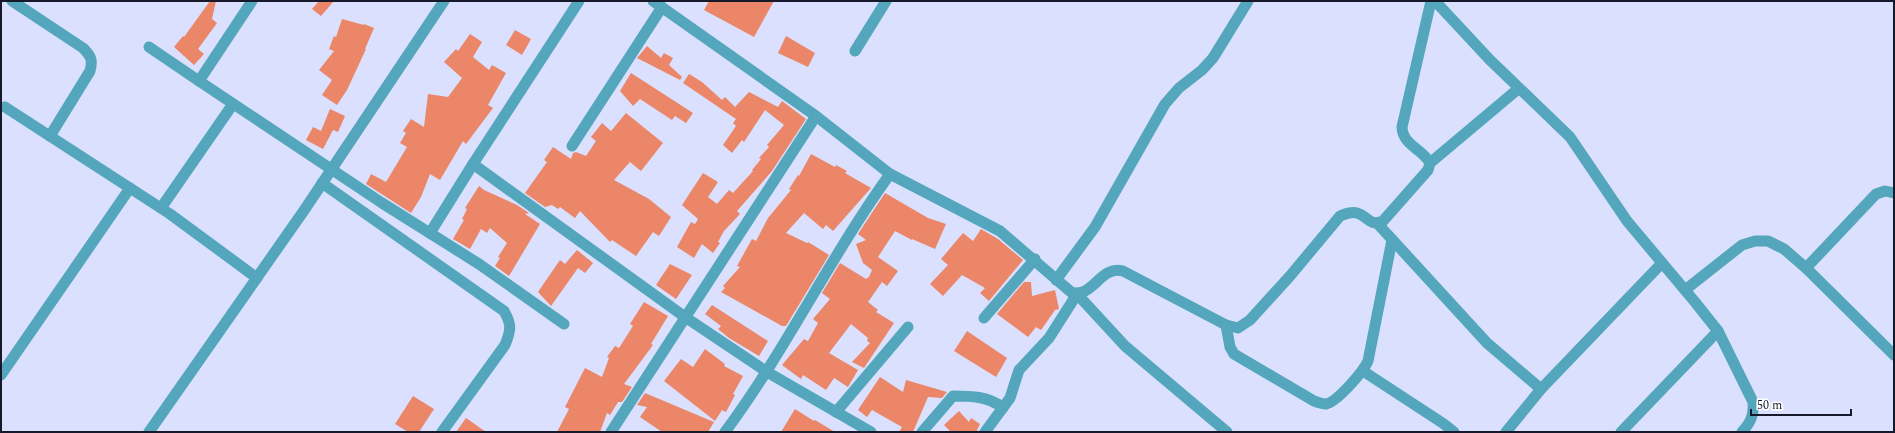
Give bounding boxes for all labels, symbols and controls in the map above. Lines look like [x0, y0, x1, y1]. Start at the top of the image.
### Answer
scale bar [1751, 391, 1851, 417]
text: 50 m [1757, 396, 1782, 415]

